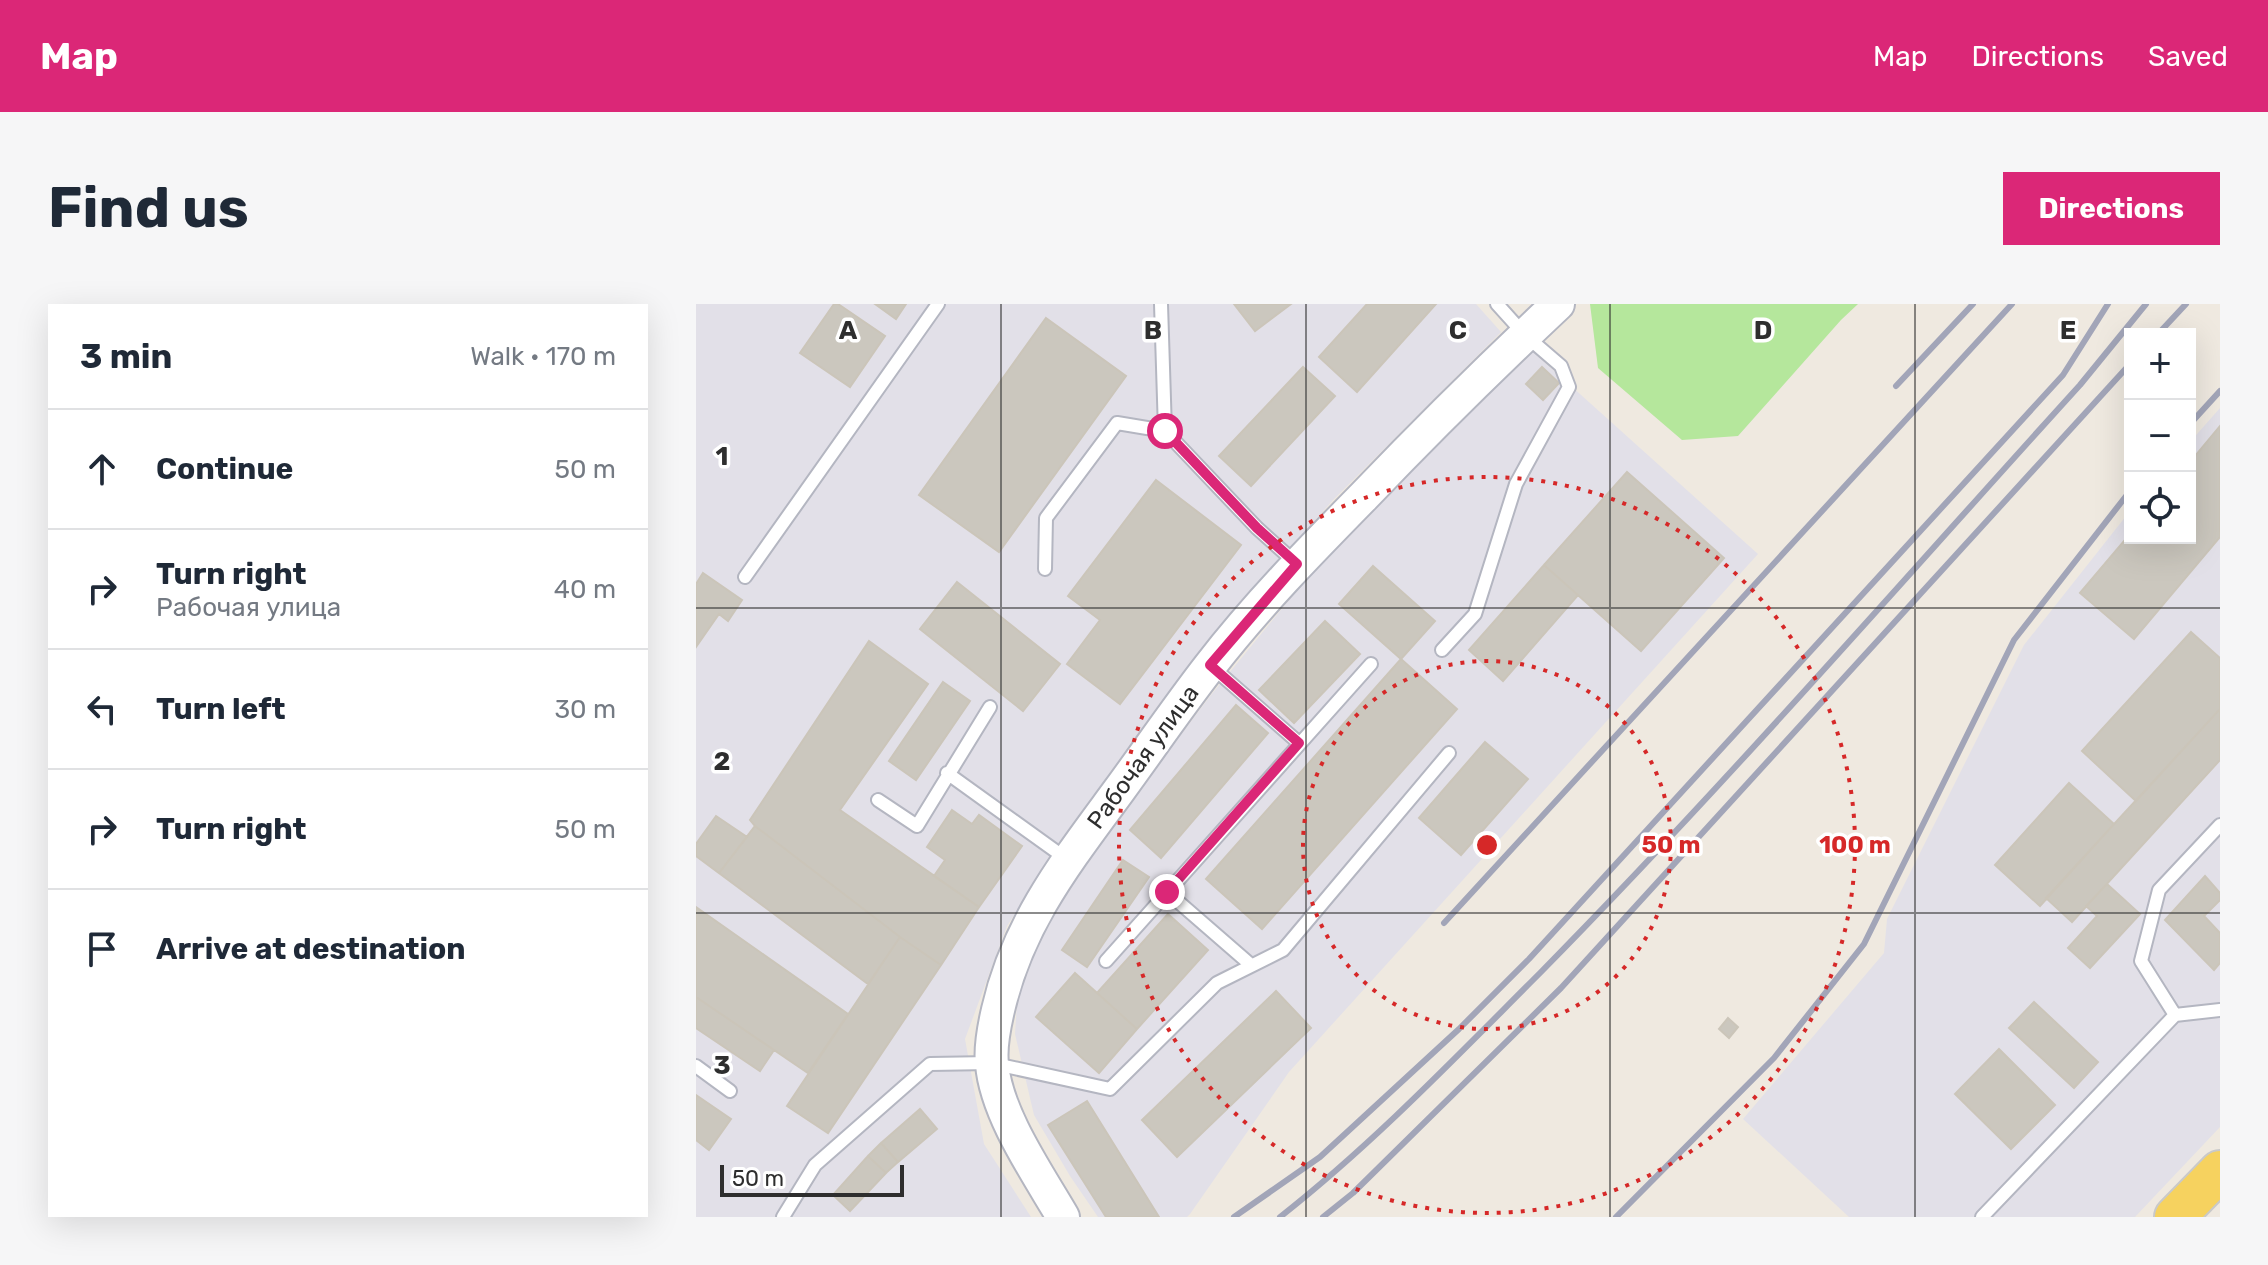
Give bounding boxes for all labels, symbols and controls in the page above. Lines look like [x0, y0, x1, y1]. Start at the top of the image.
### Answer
text: Map [40, 33, 118, 79]
text: Map [1873, 40, 1927, 73]
text: Directions [1971, 40, 2104, 73]
text: Saved [2148, 40, 2228, 73]
button: Directions [2003, 172, 2220, 245]
text: Find us [48, 175, 249, 241]
text: A [839, 315, 858, 346]
text: B [1144, 315, 1162, 346]
text: C [1449, 315, 1467, 346]
text: D [1754, 315, 1772, 346]
text: E [2060, 315, 2076, 346]
map controls [2124, 328, 2196, 544]
button: + [2124, 328, 2196, 400]
text: 3 min [80, 336, 172, 377]
text: Walk · 170 m [470, 341, 616, 372]
button: − [2124, 400, 2196, 472]
route start [1147, 413, 1183, 449]
text: 1 [716, 441, 728, 472]
icon: ahead [80, 447, 124, 491]
text: Continue [156, 451, 293, 487]
text: 50 m [555, 454, 616, 485]
button: locate [2124, 472, 2196, 544]
text: Turn right [156, 556, 307, 592]
icon: right [80, 567, 124, 611]
text: 40 m [554, 574, 616, 605]
text: Рабочая улица [156, 592, 341, 623]
street label: Рабочая улица [1081, 680, 1205, 834]
icon: left [80, 687, 124, 731]
text: Turn left [156, 691, 286, 727]
text: 30 m [554, 694, 616, 725]
text: 2 [714, 746, 730, 777]
icon: right [80, 807, 124, 851]
text: Turn right [156, 811, 307, 847]
text: 50 m [555, 814, 616, 845]
centre of rings [1473, 831, 1501, 859]
text: 50 m [1642, 831, 1700, 859]
text: 100 m [1819, 831, 1891, 859]
route end [1149, 874, 1185, 910]
icon: arrive [80, 927, 124, 971]
text: Arrive at destination [156, 931, 466, 967]
text: 3 [713, 1050, 731, 1081]
scale bar [720, 1161, 904, 1197]
text: 50 m [732, 1165, 784, 1192]

